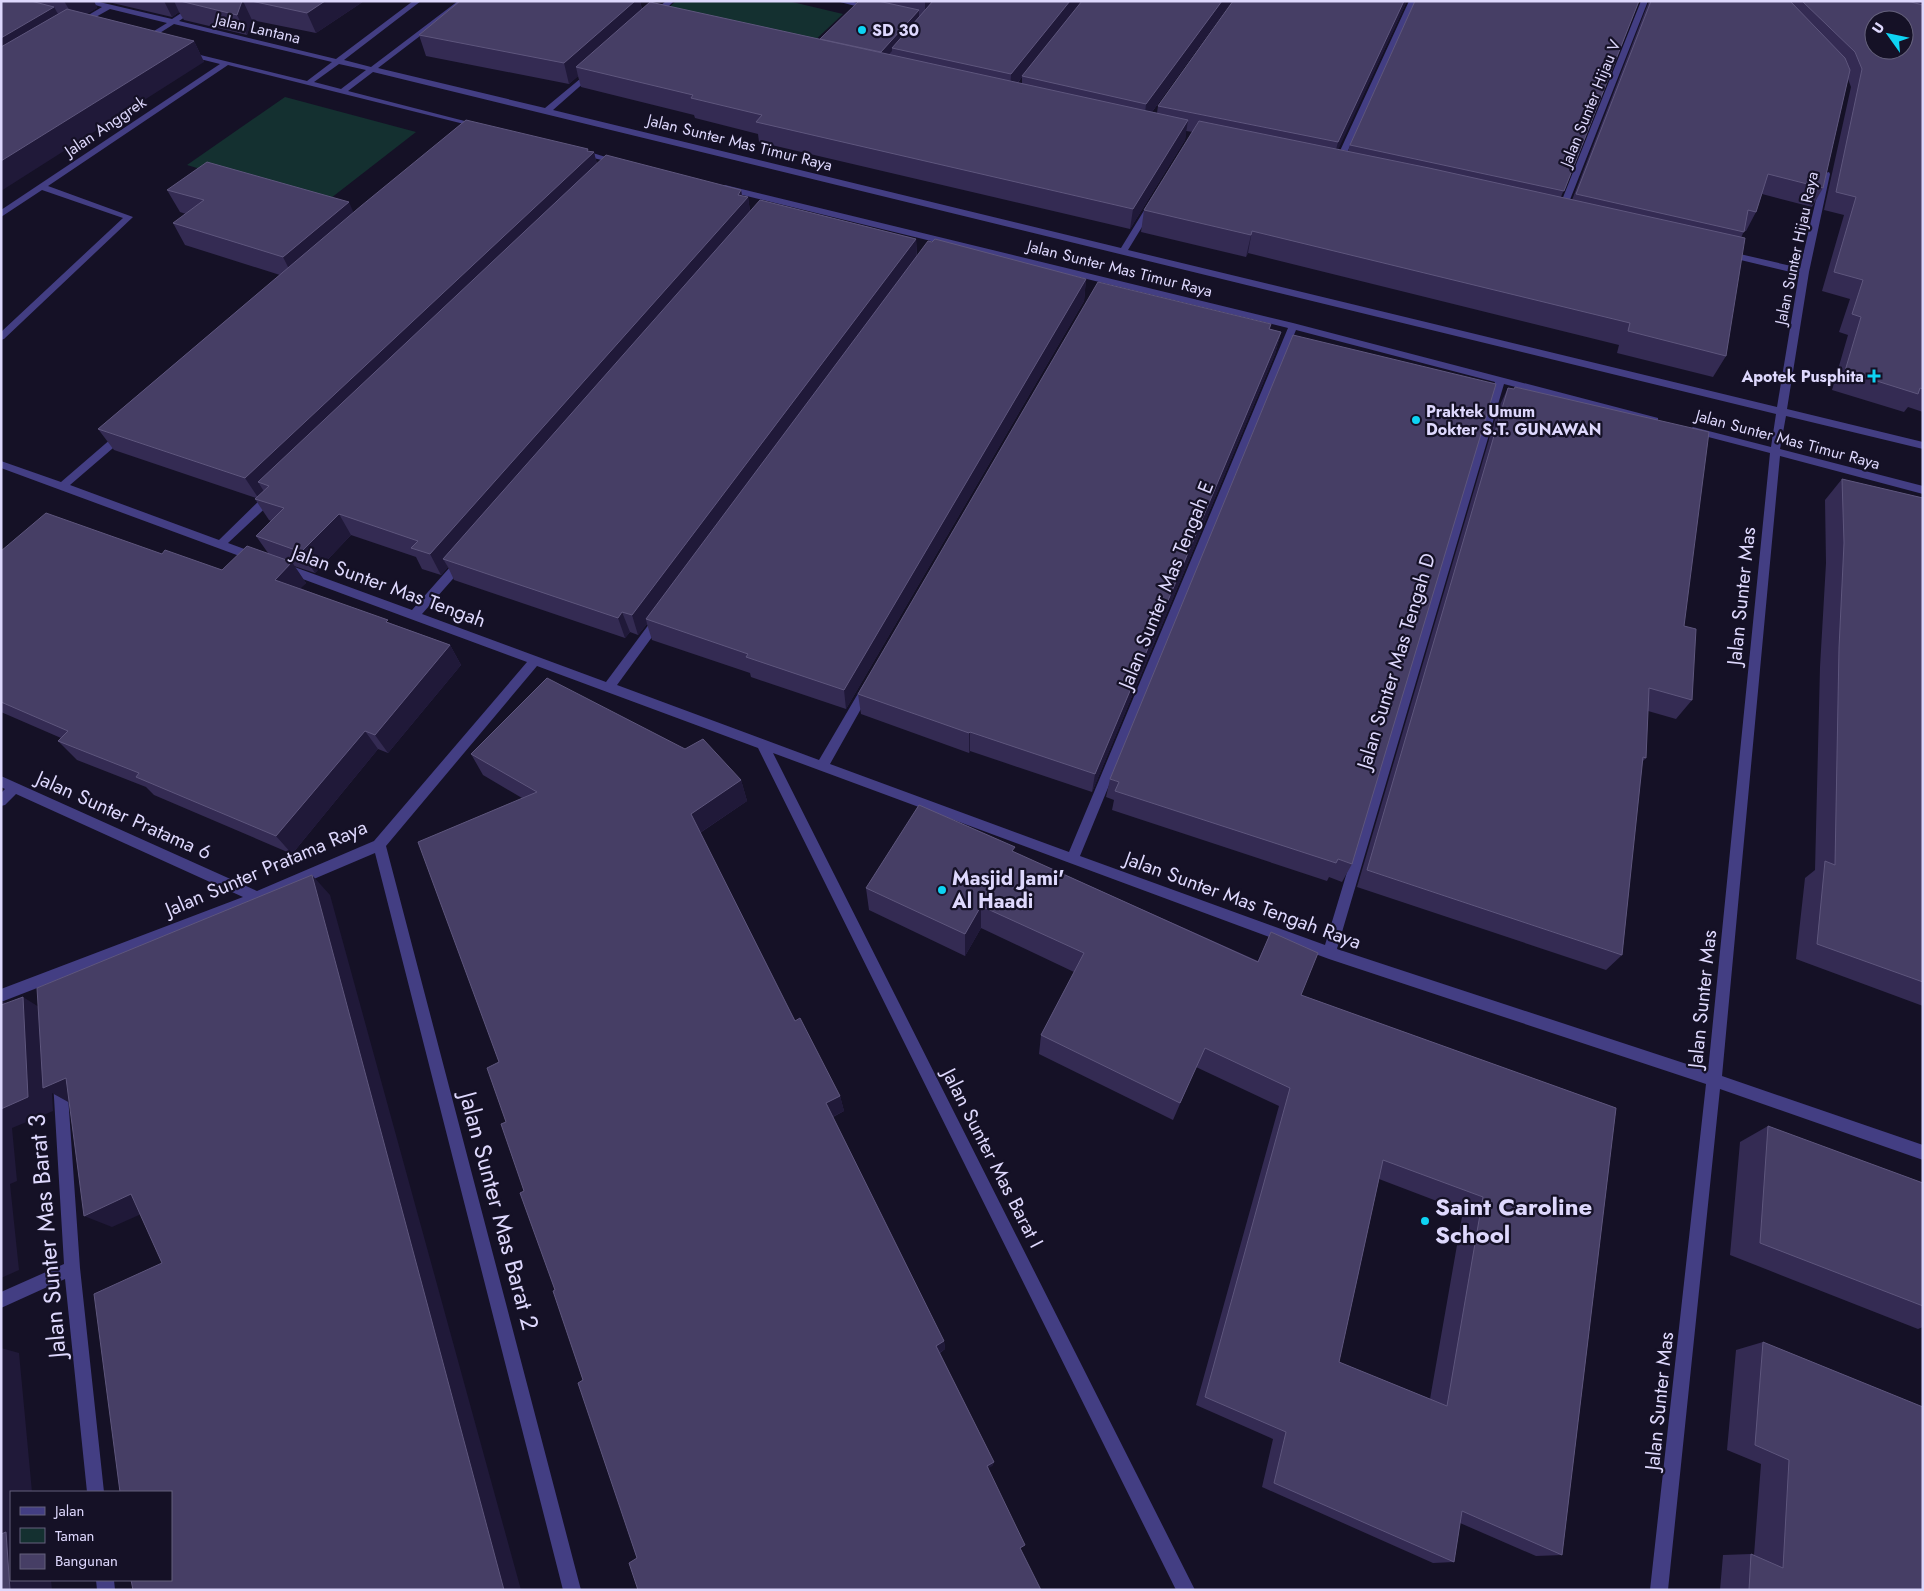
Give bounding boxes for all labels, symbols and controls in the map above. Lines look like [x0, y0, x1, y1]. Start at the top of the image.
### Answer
street label: Jalan Lantana [211, 7, 303, 49]
north arrow [1864, 10, 1914, 60]
text: U [1867, 18, 1889, 37]
place label: SD 30 [872, 19, 919, 42]
marker: SD 30 [856, 24, 868, 36]
street label: Jalan Sunter Hijau V [1554, 36, 1627, 172]
street label: Jalan Anggrek [58, 90, 151, 163]
street label: Jalan Sunter Mas Timur Raya [643, 108, 835, 177]
street label: Jalan Sunter Hijau Raya [1769, 169, 1824, 329]
street label: Jalan Sunter Mas Timur Raya [1023, 234, 1215, 303]
place label: Apotek Pusphita [1740, 365, 1864, 388]
marker: Apotek Pusphita [1868, 370, 1880, 382]
place label: Praktek Umum Dokter S.T. GUNAWAN [1426, 400, 1602, 441]
street label: Jalan Sunter Mas Timur Raya [1691, 403, 1883, 475]
marker: Praktek Umum Dokter S.T. GUNAWAN [1410, 414, 1422, 426]
street label: Jalan Sunter Mas Tengah E [1110, 477, 1221, 696]
street label: Jalan Sunter Mas [1720, 525, 1763, 670]
street label: Jalan Sunter Mas Tengah [285, 537, 490, 635]
street label: Jalan Sunter Mas Tengah D [1349, 550, 1443, 775]
street label: Jalan Sunter Pratama 6 [29, 762, 216, 867]
street label: Jalan Sunter Pratama Raya [158, 813, 372, 925]
street label: Jalan Sunter Mas Tengah Raya [1118, 843, 1365, 957]
place label: Masjid Jami' Al Haadi [951, 864, 1064, 916]
marker: Masjid Jami' Al Haadi [936, 884, 948, 896]
street label: Jalan Sunter Mas [1681, 928, 1724, 1073]
street label: Jalan Sunter Mas Barat I [933, 1061, 1050, 1253]
street label: Jalan Sunter Mas Barat 2 [450, 1085, 548, 1334]
street label: Jalan Sunter Mas Barat 3 [18, 1113, 75, 1362]
place label: Saint Caroline School [1435, 1189, 1592, 1252]
marker: Saint Caroline School [1419, 1215, 1431, 1227]
street label: Jalan Sunter Mas [1638, 1330, 1681, 1475]
legend [10, 1491, 172, 1581]
text: Jalan [53, 1500, 84, 1522]
text: Taman [55, 1525, 94, 1547]
text: Bangunan [55, 1550, 118, 1572]

